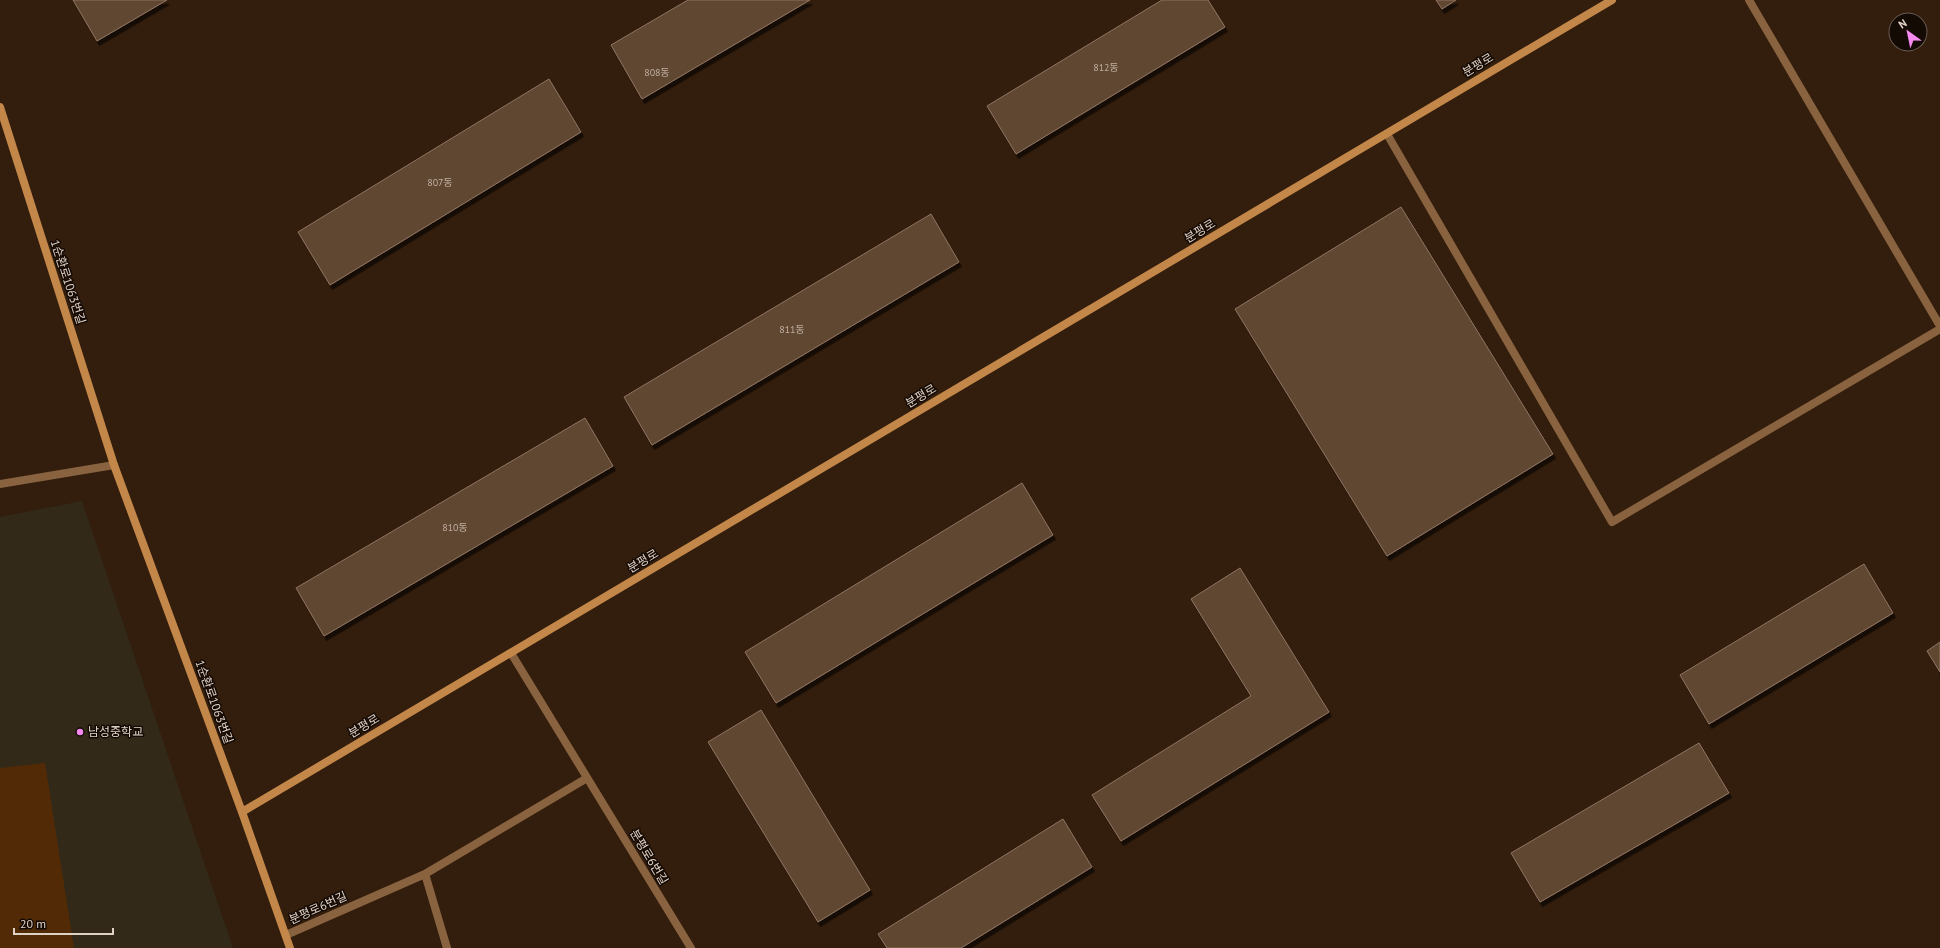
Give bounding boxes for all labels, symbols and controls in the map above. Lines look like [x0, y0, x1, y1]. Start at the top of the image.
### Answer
north arrow [1888, 12, 1928, 52]
text: N [1896, 16, 1909, 31]
street label: 분평로 [1460, 50, 1496, 80]
house number: 812동 [1093, 61, 1119, 74]
house number: 808동 [644, 66, 670, 79]
house number: 807동 [427, 176, 453, 189]
street label: 분평로 [1182, 216, 1218, 246]
street label: 1순환로1063번길 [48, 238, 89, 326]
house number: 811동 [779, 323, 805, 336]
street label: 분평로 [903, 381, 939, 411]
house number: 810동 [442, 521, 468, 534]
street label: 분평로 [625, 546, 661, 576]
street label: 1순환로1063번길 [192, 658, 237, 746]
street label: 분평로 [346, 711, 382, 741]
place label: 남성중학교 [88, 724, 143, 739]
marker: 남성중학교 [75, 727, 85, 737]
street label: 분평로6번길 [627, 826, 672, 887]
street label: 분평로6번길 [287, 888, 349, 927]
scale bar [14, 910, 113, 936]
text: 20 m [20, 916, 46, 931]

